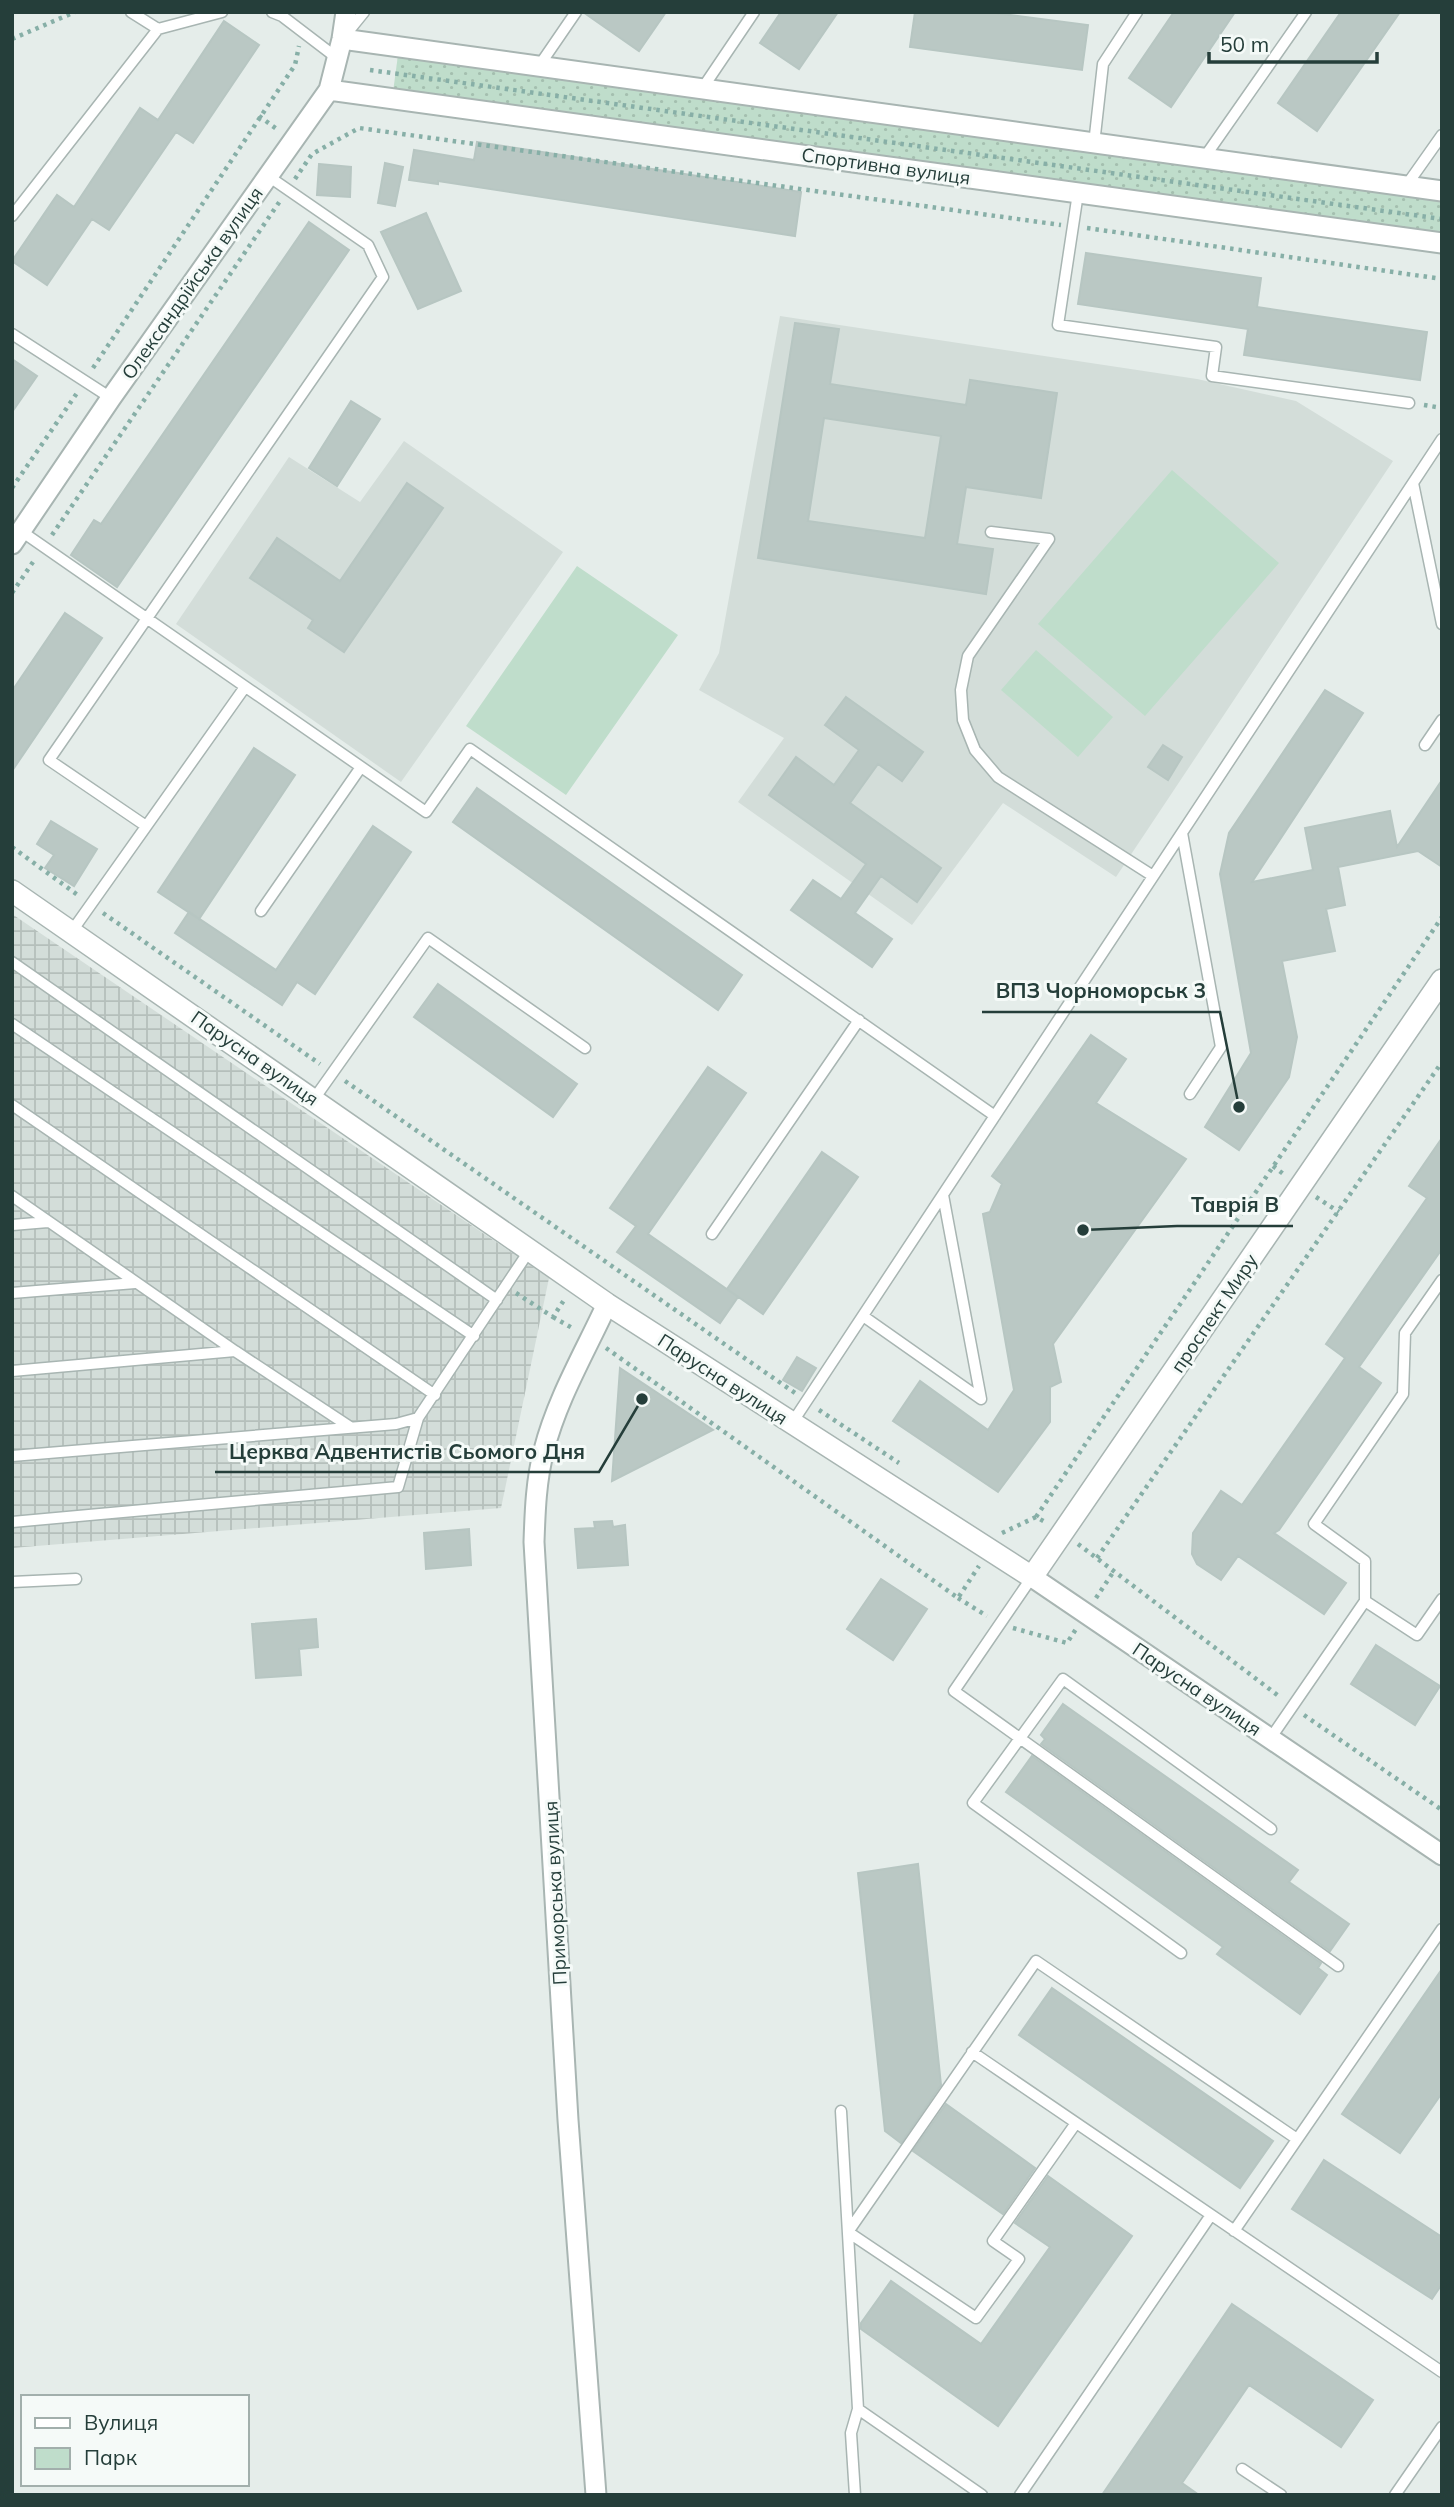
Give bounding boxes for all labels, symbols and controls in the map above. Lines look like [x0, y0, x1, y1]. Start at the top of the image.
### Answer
scale bar [1209, 21, 1377, 65]
text: 50 m [1220, 31, 1269, 57]
street label: Спортивна вулиця [800, 142, 972, 190]
street label: Олександрійська вулиця [116, 182, 268, 384]
callout: ВПЗ Чорноморськ 3 [982, 970, 1220, 1012]
text: ВПЗ Чорноморськ 3 [996, 977, 1206, 1003]
street label: Парусна вулиця [187, 1005, 323, 1111]
callout: Таврія В [1177, 1184, 1293, 1226]
text: Таврія В [1191, 1191, 1279, 1217]
street label: проспект Миру [1165, 1249, 1263, 1377]
street label: Парусна вулиця [654, 1328, 792, 1430]
callout: Церква Адвентистів Сьомого Дня [215, 1430, 599, 1472]
text: Церква Адвентистів Сьомого Дня [229, 1438, 585, 1464]
street label: Парусна вулиця [1128, 1637, 1266, 1741]
street label: Приморська вулиця [538, 1800, 572, 1986]
legend [21, 2395, 248, 2486]
text: Вулиця [84, 2409, 158, 2435]
text: Парк [84, 2444, 138, 2470]

